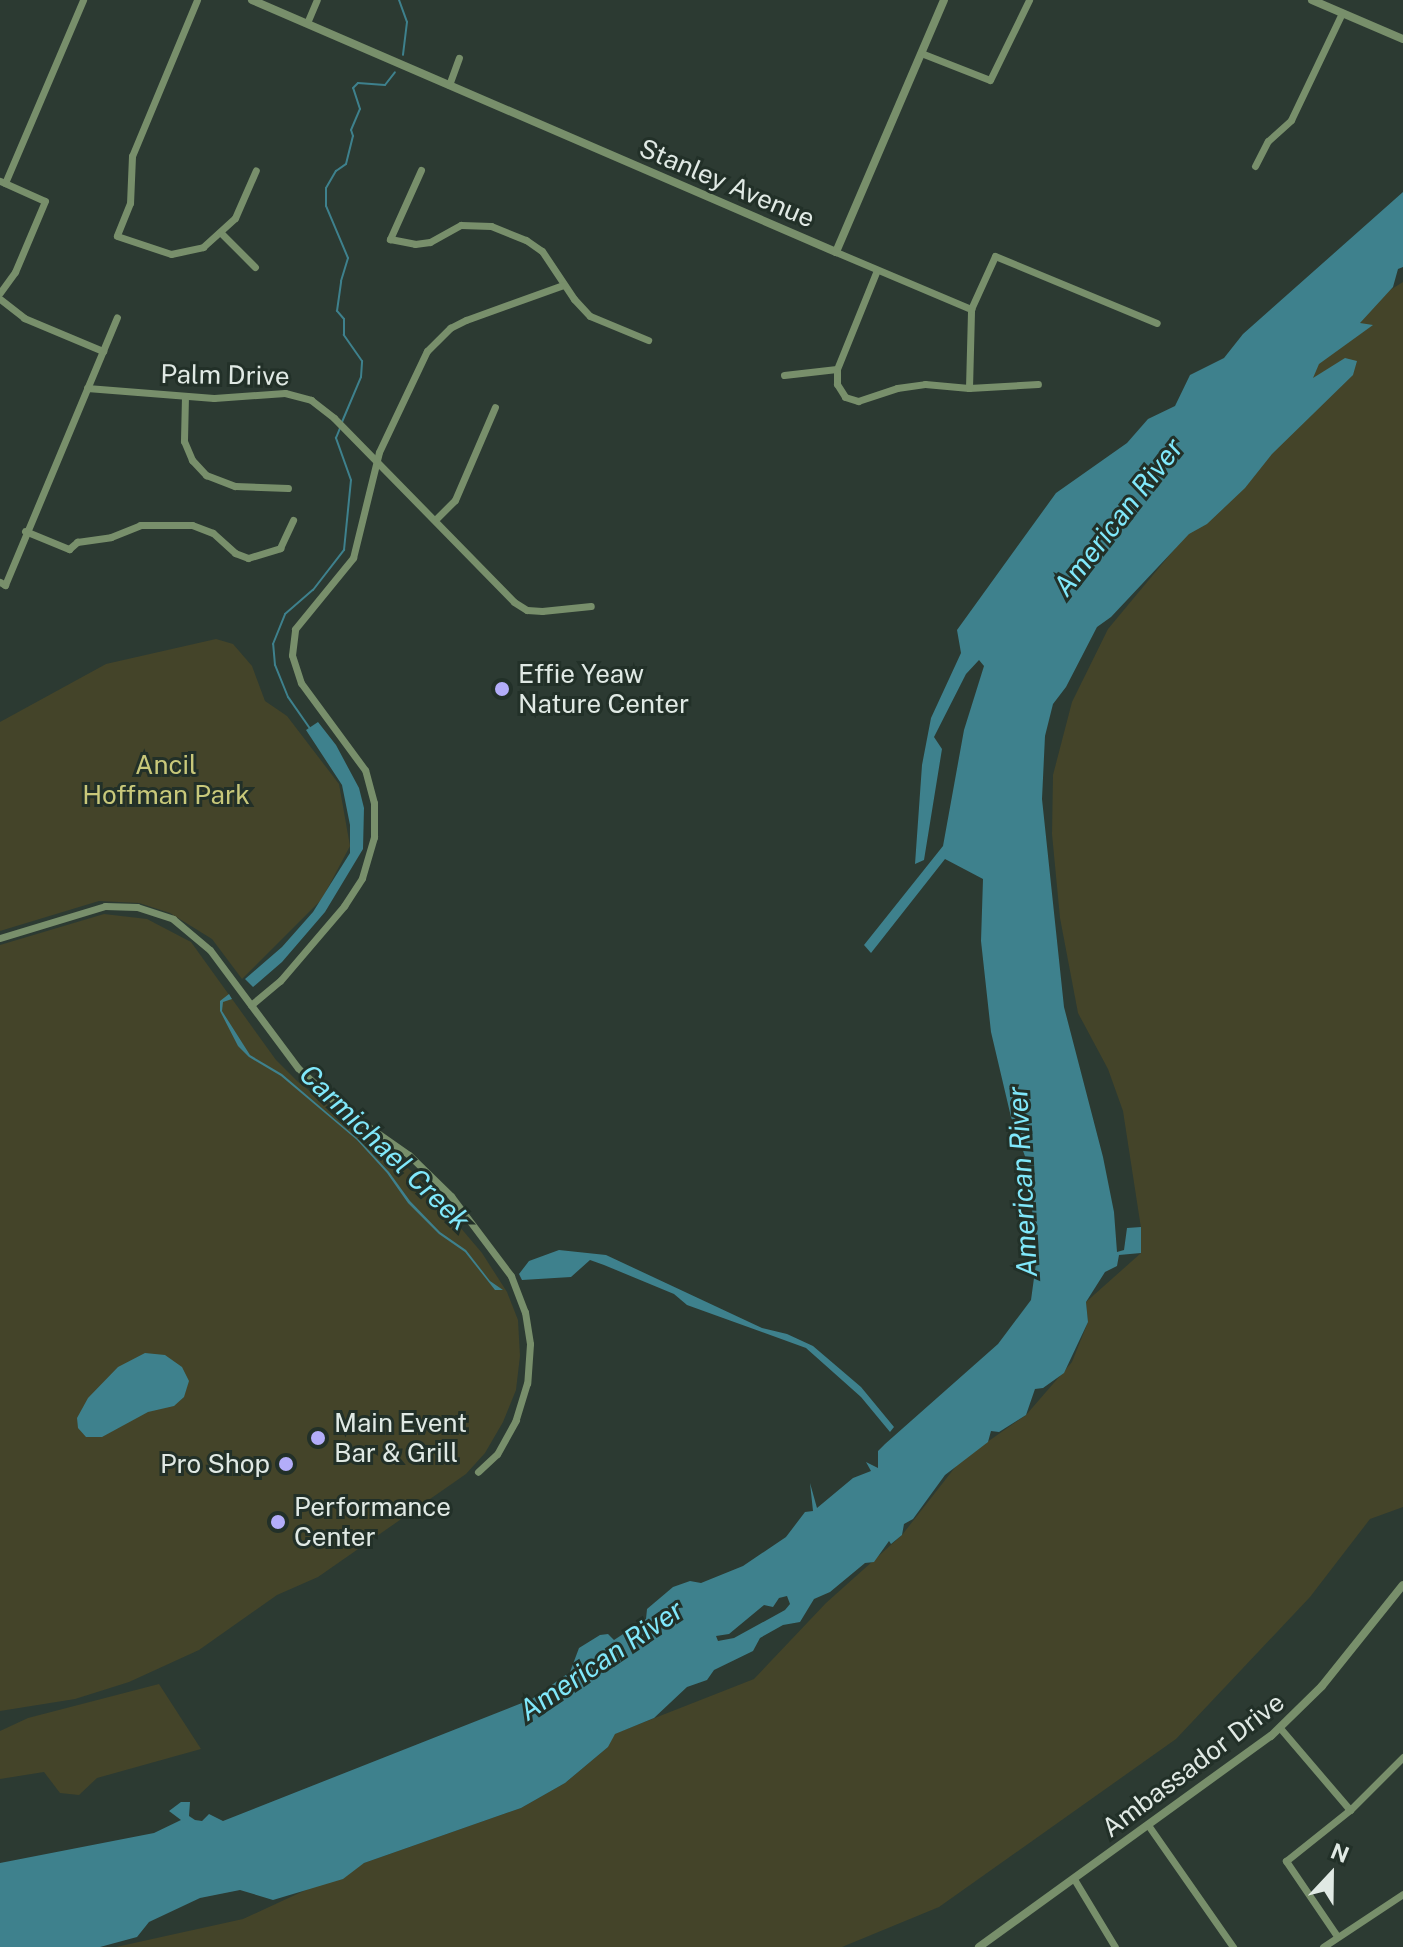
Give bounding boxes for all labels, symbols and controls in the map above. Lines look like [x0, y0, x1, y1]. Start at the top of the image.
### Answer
street label: Stanley Avenue [635, 132, 819, 234]
street label: Palm Drive [160, 358, 290, 392]
water label: American River [1046, 432, 1190, 602]
place label: Effie Yeaw Nature Center [518, 658, 689, 720]
marker: Effie Yeaw Nature Center [493, 680, 511, 698]
park label: Ancil Hoffman Park [82, 749, 250, 810]
water label: Carmichael Creek [293, 1057, 477, 1237]
water label: American River [1000, 1086, 1044, 1278]
place label: Main Event Bar & Grill [334, 1407, 467, 1468]
marker: Main Event Bar & Grill [309, 1429, 327, 1447]
place label: Pro Shop [160, 1448, 270, 1480]
marker: Pro Shop [277, 1455, 295, 1473]
place label: Performance Center [294, 1491, 451, 1552]
marker: Performance Center [269, 1513, 287, 1531]
water label: American River [513, 1593, 689, 1727]
street label: Ambassador Drive [1096, 1686, 1290, 1844]
north arrow [1291, 1835, 1371, 1915]
text: N [1327, 1837, 1353, 1868]

